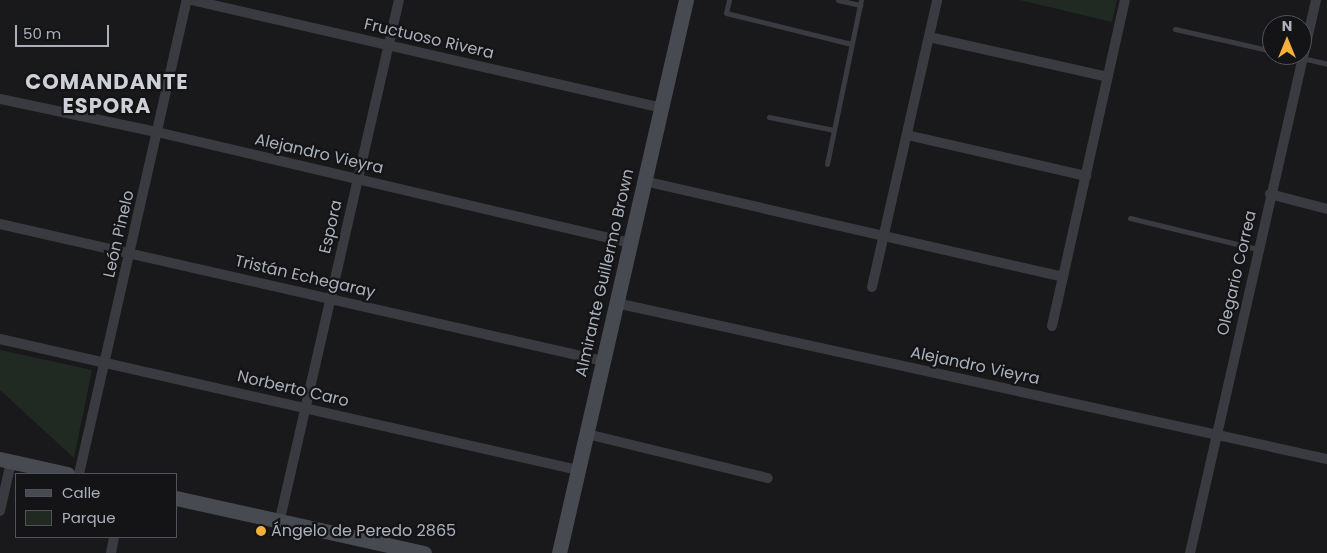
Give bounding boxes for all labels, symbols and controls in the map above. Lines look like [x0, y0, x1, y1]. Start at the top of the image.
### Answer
scale bar [18, 15, 111, 47]
street label: Fructuoso Rivera [362, 15, 496, 63]
north arrow [1262, 15, 1312, 65]
text: N [1282, 16, 1292, 36]
text: 50 m [23, 23, 61, 44]
district label: COMANDANTE ESPORA [24, 69, 190, 119]
street label: Alejandro Vieyra [253, 130, 385, 178]
street label: Almirante Guillermo Brown [572, 167, 638, 379]
street label: León Pinelo [100, 188, 138, 280]
street label: Espora [316, 198, 346, 256]
street label: Olegario Correa [1213, 209, 1261, 337]
street label: Tristán Echegaray [233, 251, 377, 303]
street label: Alejandro Vieyra [909, 343, 1041, 389]
street label: Norberto Caro [235, 367, 351, 411]
legend [15, 473, 178, 538]
text: Calle [62, 482, 100, 503]
text: Parque [62, 507, 115, 528]
place label: Ángelo de Peredo 2865 [271, 521, 456, 541]
marker: Ángelo de Peredo 2865 [255, 525, 267, 537]

